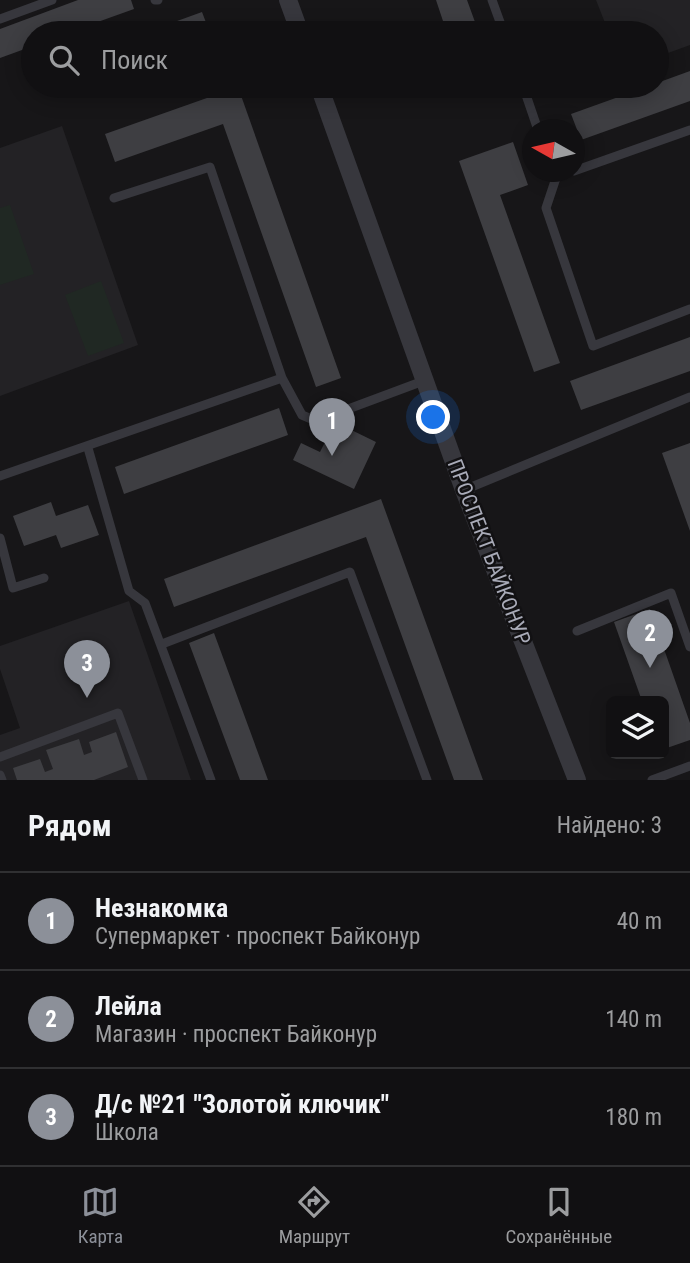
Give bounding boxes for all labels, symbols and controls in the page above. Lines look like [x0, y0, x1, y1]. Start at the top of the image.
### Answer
search box [21, 21, 669, 98]
icon: search [45, 41, 83, 79]
text: Поиск [101, 45, 168, 75]
north arrow [522, 119, 585, 182]
pin: 1 [309, 398, 355, 456]
your location [416, 400, 450, 434]
street label: ПРОСПЕКТ БАЙКОНУР [443, 456, 535, 648]
pin: 2 [627, 610, 673, 668]
pin: 3 [64, 640, 110, 698]
map controls [606, 696, 669, 759]
button: layers [606, 696, 669, 759]
text: Рядом [28, 808, 112, 843]
text: Найдено: 3 [557, 812, 662, 839]
text: Незнакомка [95, 893, 228, 923]
text: 1 [45, 908, 57, 935]
text: 40 m [617, 908, 662, 935]
text: Супермаркет · проспект Байконур [95, 923, 420, 950]
text: Лейла [95, 991, 162, 1021]
text: 2 [45, 1006, 57, 1033]
text: 140 m [605, 1006, 662, 1033]
text: Магазин · проспект Байконур [95, 1021, 377, 1048]
text: Д/c №21 "Золотой ключик" [95, 1089, 389, 1119]
text: 3 [45, 1104, 57, 1131]
text: 180 m [605, 1104, 662, 1131]
text: Школа [95, 1119, 159, 1146]
tab: Карта [78, 1183, 123, 1248]
tab: Маршрут [279, 1183, 350, 1248]
tab: Сохранённые [506, 1183, 612, 1248]

